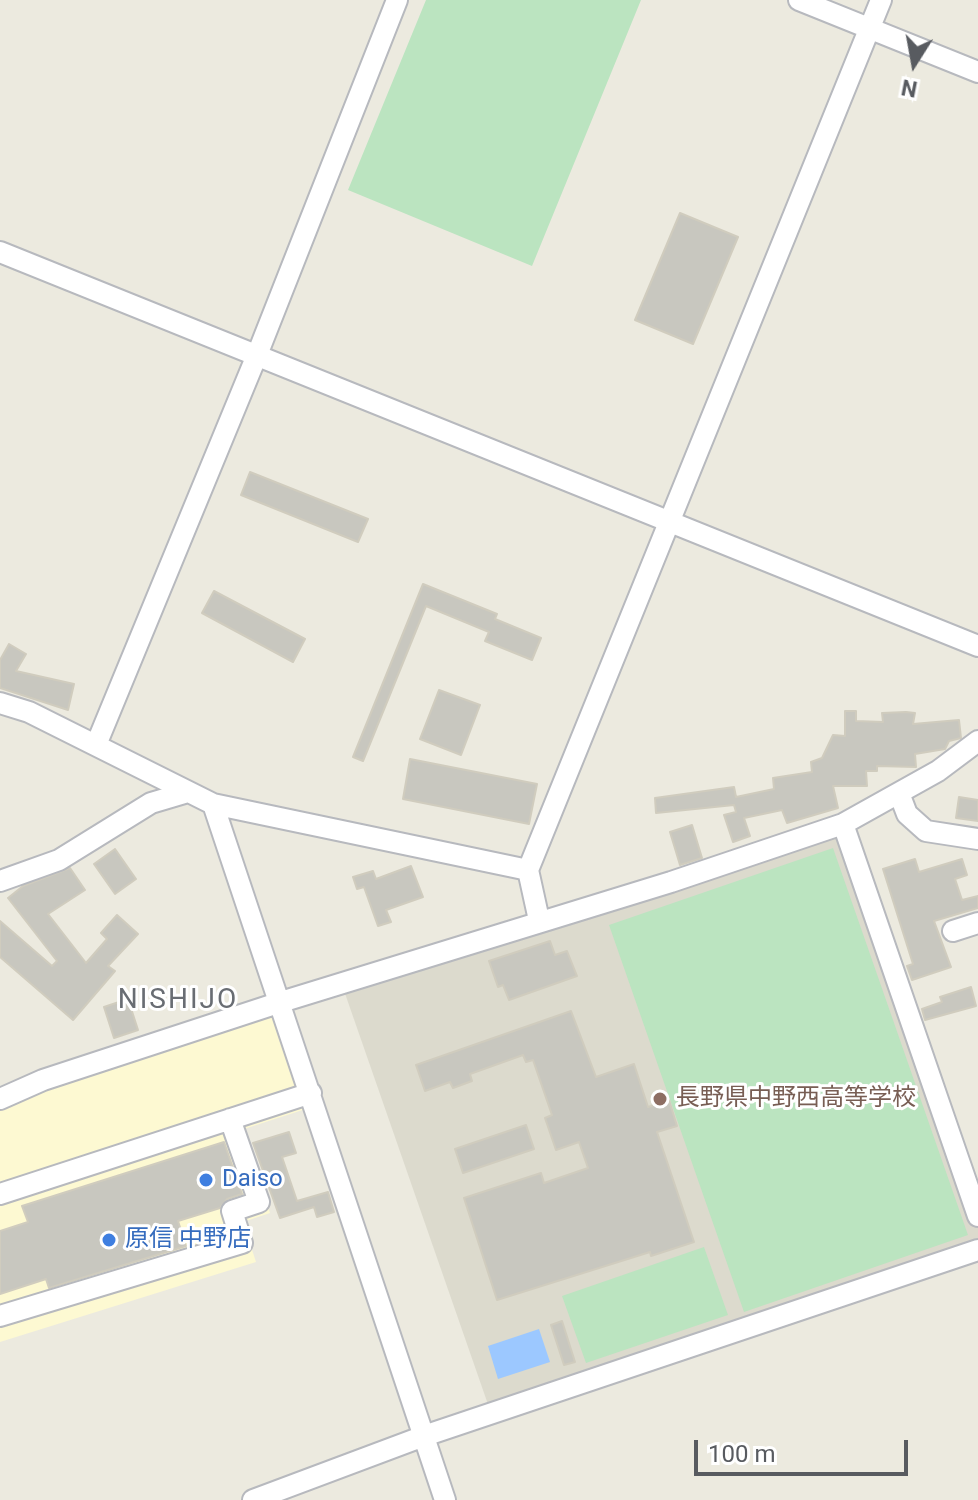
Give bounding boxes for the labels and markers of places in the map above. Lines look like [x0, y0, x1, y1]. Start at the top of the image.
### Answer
place label: 長野県中野西高等学校 [676, 1085, 916, 1113]
marker: 長野県中野西高等学校 [651, 1090, 669, 1108]
place label: Daiso [222, 1166, 283, 1194]
marker: Daiso [197, 1171, 215, 1189]
place label: 原信 中野店 [125, 1226, 251, 1254]
marker: 原信 中野店 [100, 1231, 118, 1249]

